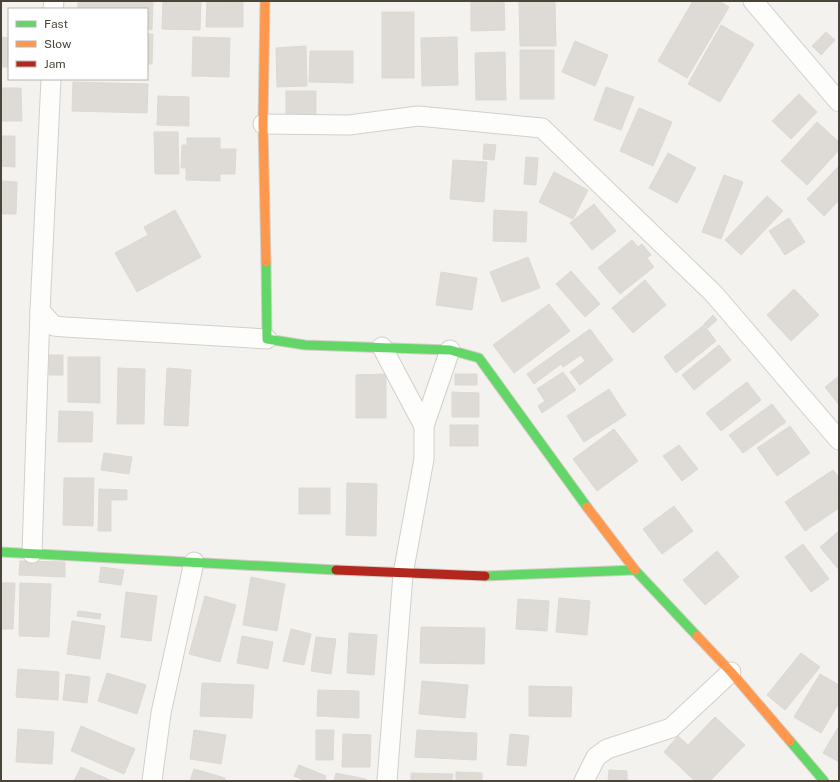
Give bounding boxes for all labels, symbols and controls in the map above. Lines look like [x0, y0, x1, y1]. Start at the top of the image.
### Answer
legend [8, 8, 148, 80]
text: Fast [44, 17, 69, 31]
text: Slow [44, 37, 72, 51]
text: Jam [44, 57, 66, 71]

